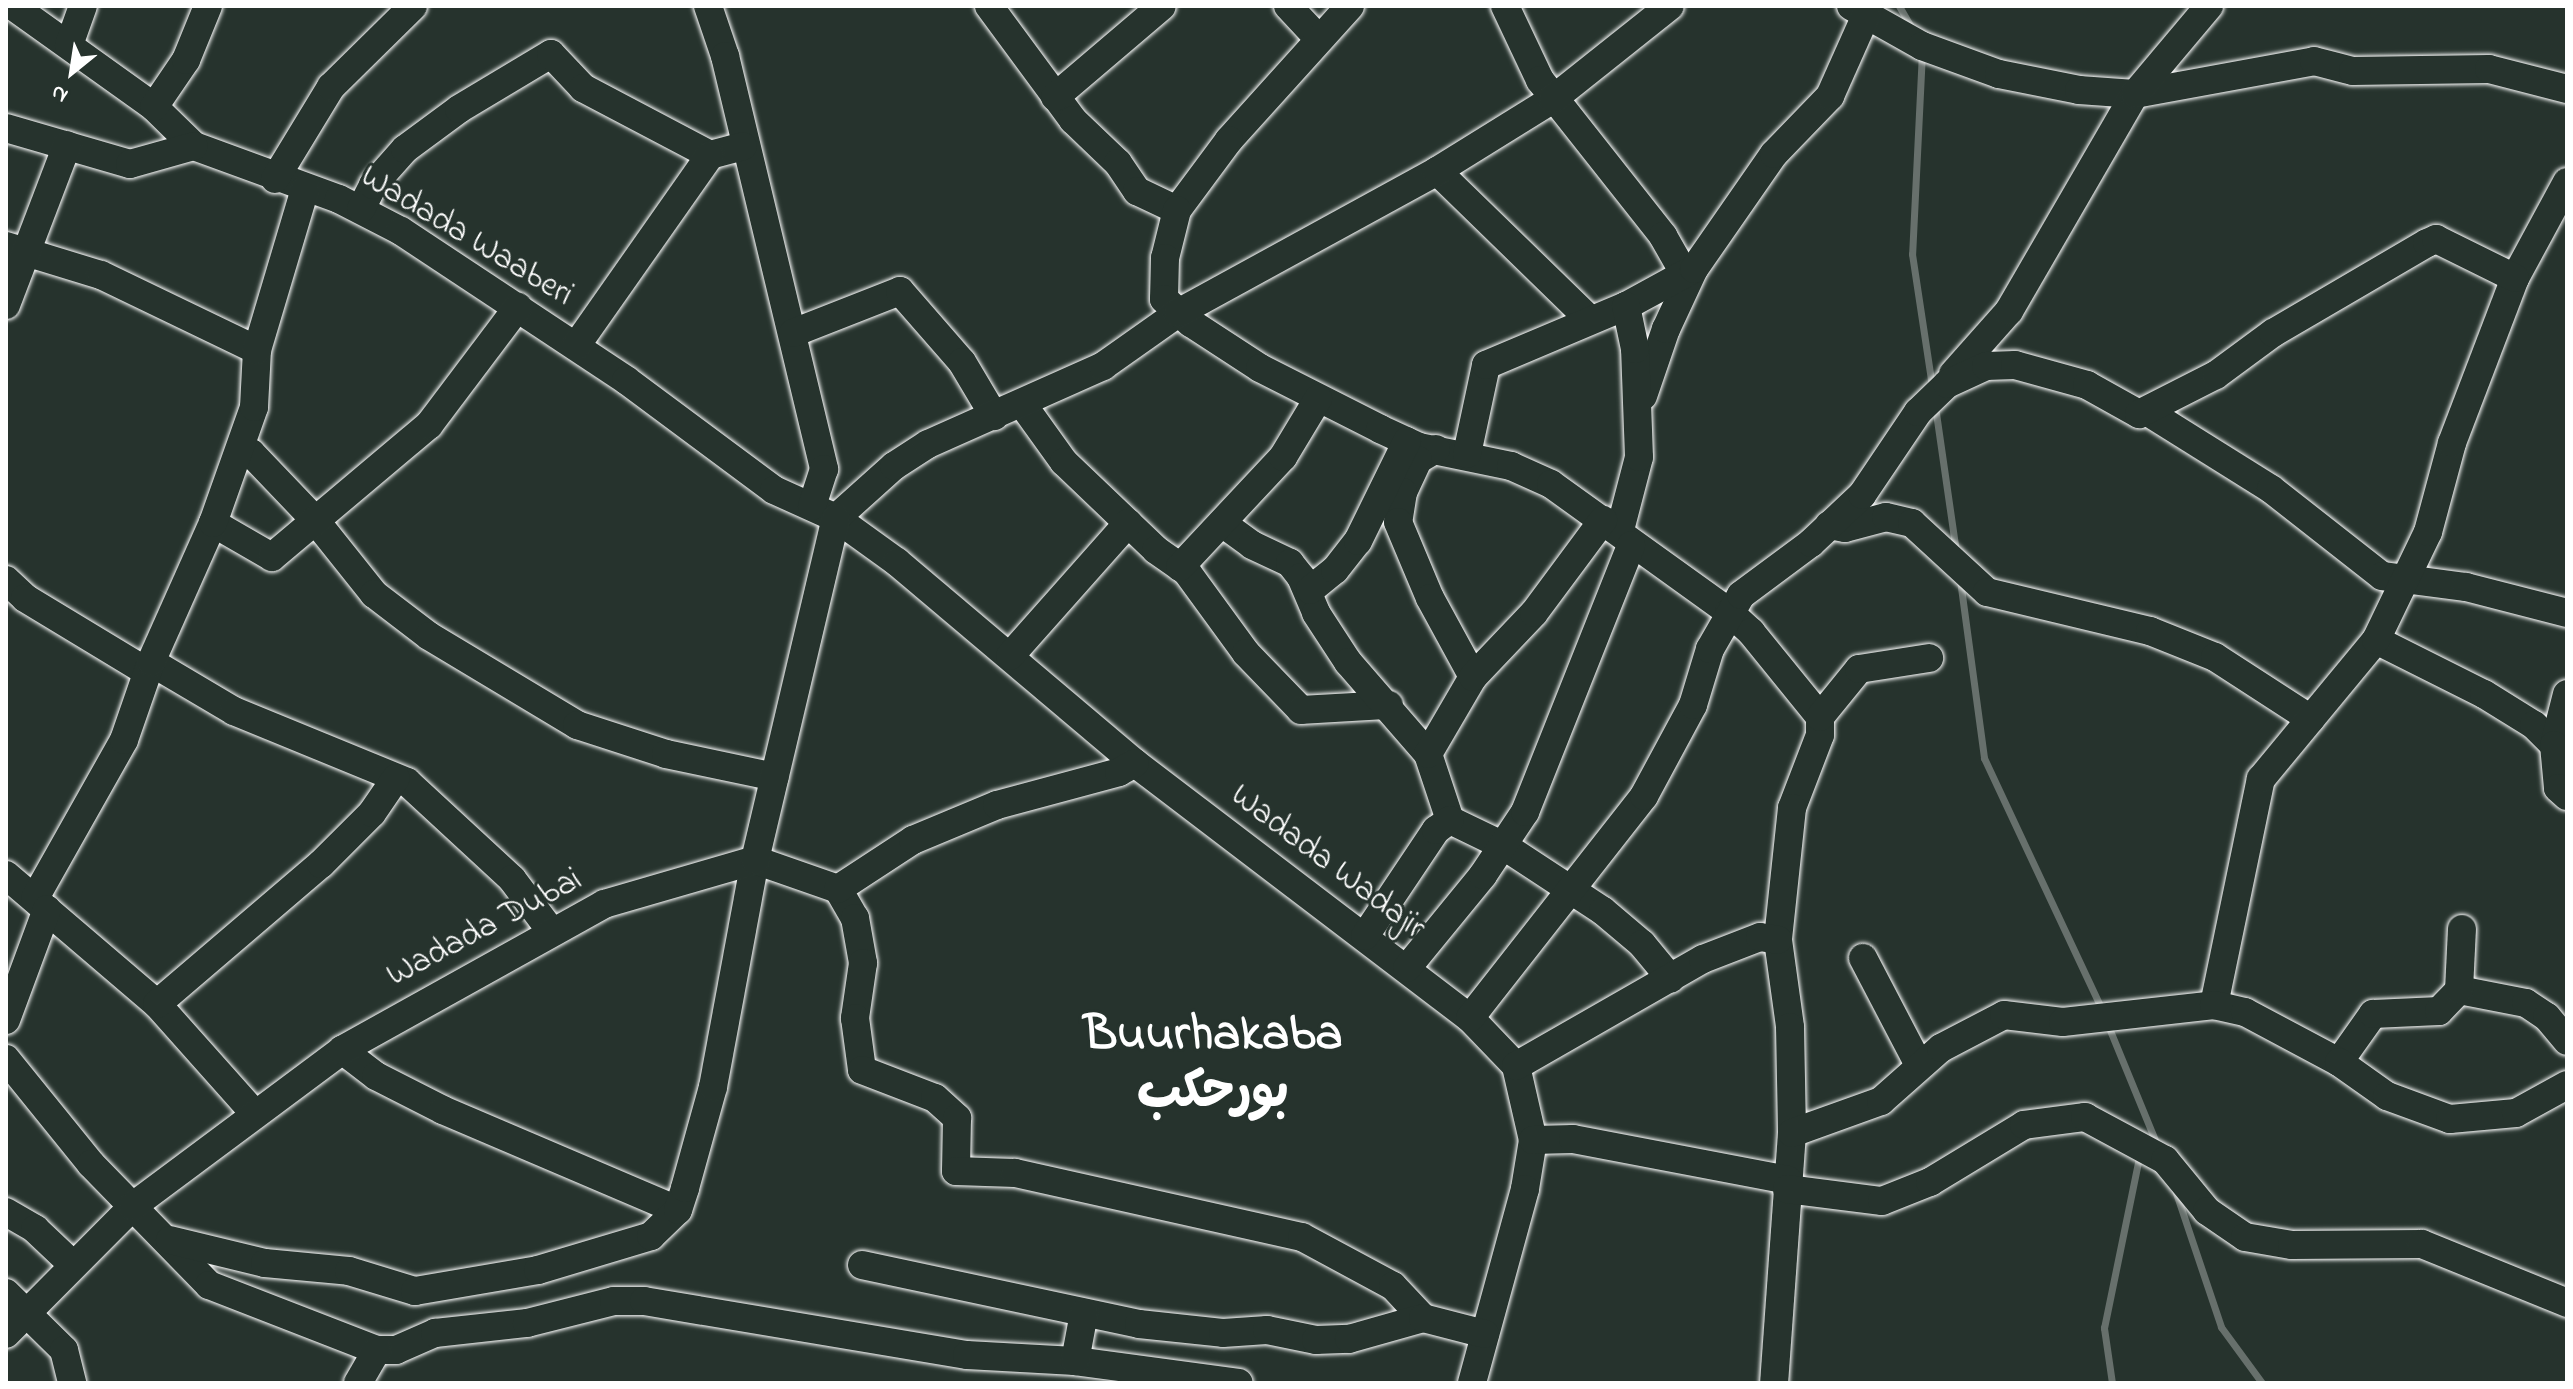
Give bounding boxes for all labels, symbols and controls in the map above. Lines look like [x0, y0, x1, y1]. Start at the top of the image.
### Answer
north arrow [32, 32, 112, 112]
text: N [46, 75, 74, 110]
street label: Wadada Waaberi [352, 157, 580, 317]
street label: Wadada Wadajir [1221, 776, 1433, 950]
street label: Wadada Dubai [381, 861, 589, 997]
district label: Buurhakaba بورحكب [1083, 1005, 1343, 1122]

